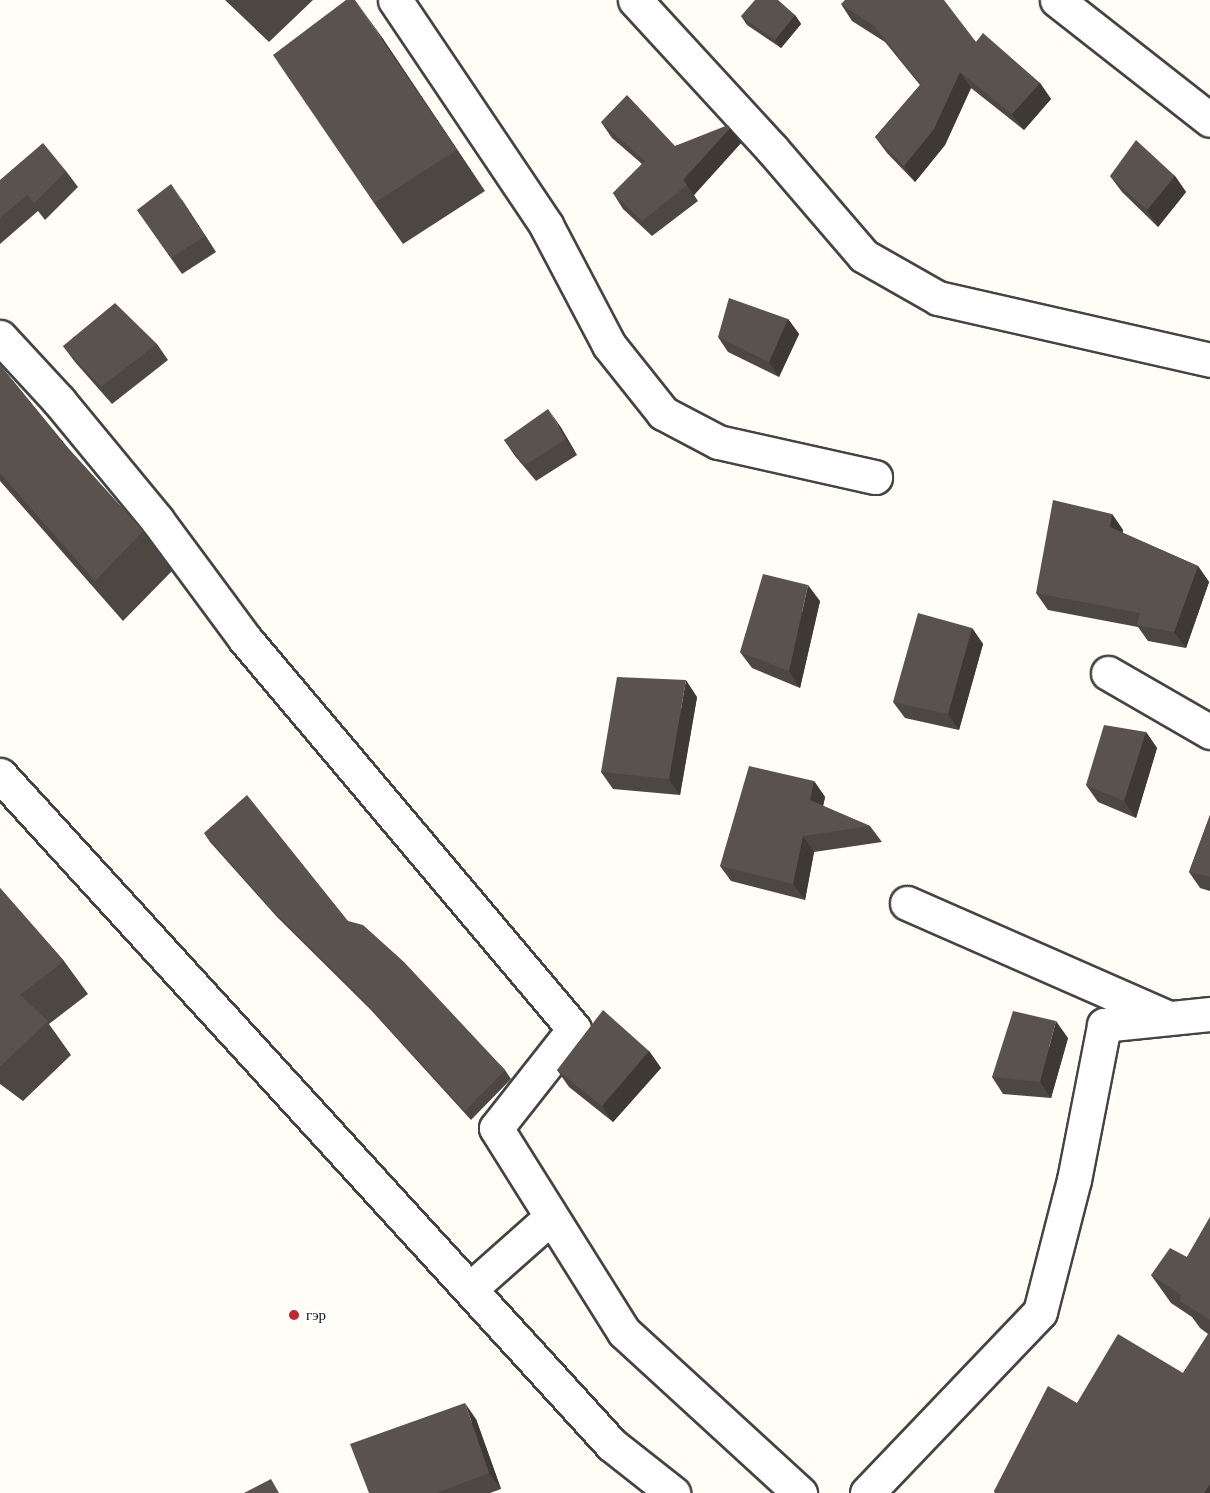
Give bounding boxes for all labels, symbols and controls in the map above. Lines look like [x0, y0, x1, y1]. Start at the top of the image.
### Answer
place label: гэр [306, 1306, 326, 1324]
marker: гэр [287, 1308, 301, 1322]

